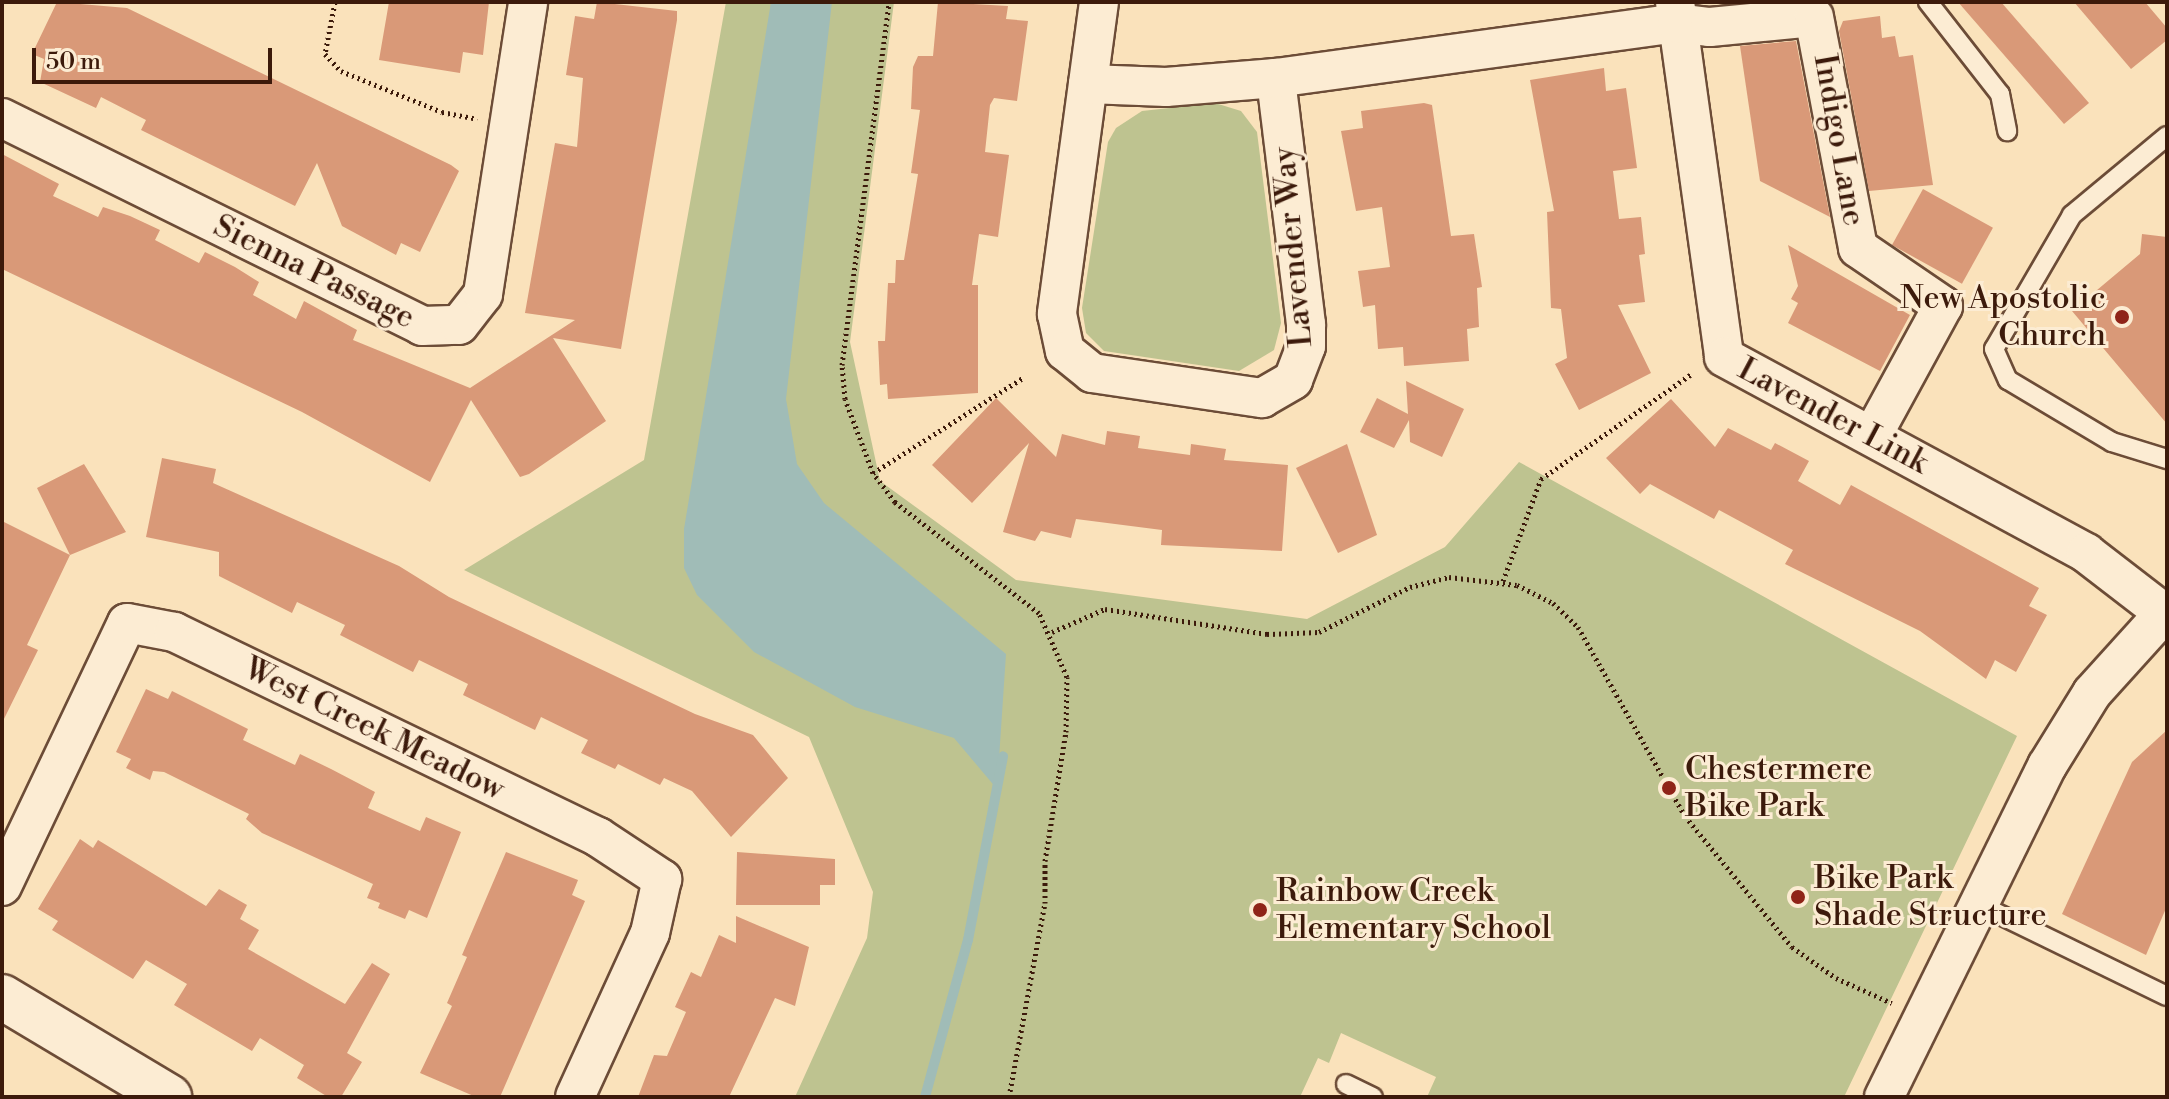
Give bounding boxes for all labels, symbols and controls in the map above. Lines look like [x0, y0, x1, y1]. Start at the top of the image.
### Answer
scale bar [36, 32, 276, 82]
text: 50 m [46, 47, 101, 77]
street label: Indigo Lane [1805, 51, 1873, 229]
street label: Lavender Way [1265, 145, 1321, 349]
street label: Sienna Passage [207, 207, 421, 337]
place label: New Apostolic Church [1900, 280, 2106, 355]
marker: New Apostolic Church [2113, 308, 2131, 326]
street label: Lavender Link [1731, 350, 1935, 482]
street label: West Creek Meadow [238, 649, 510, 809]
place label: Chestermere Bike Park [1685, 751, 1872, 826]
marker: Chestermere Bike Park [1660, 779, 1678, 797]
place label: Bike Park Shade Structure [1814, 860, 2047, 935]
place label: Rainbow Creek Elementary School [1276, 873, 1551, 948]
marker: Bike Park Shade Structure [1789, 888, 1807, 906]
marker: Rainbow Creek Elementary School [1251, 901, 1269, 919]

